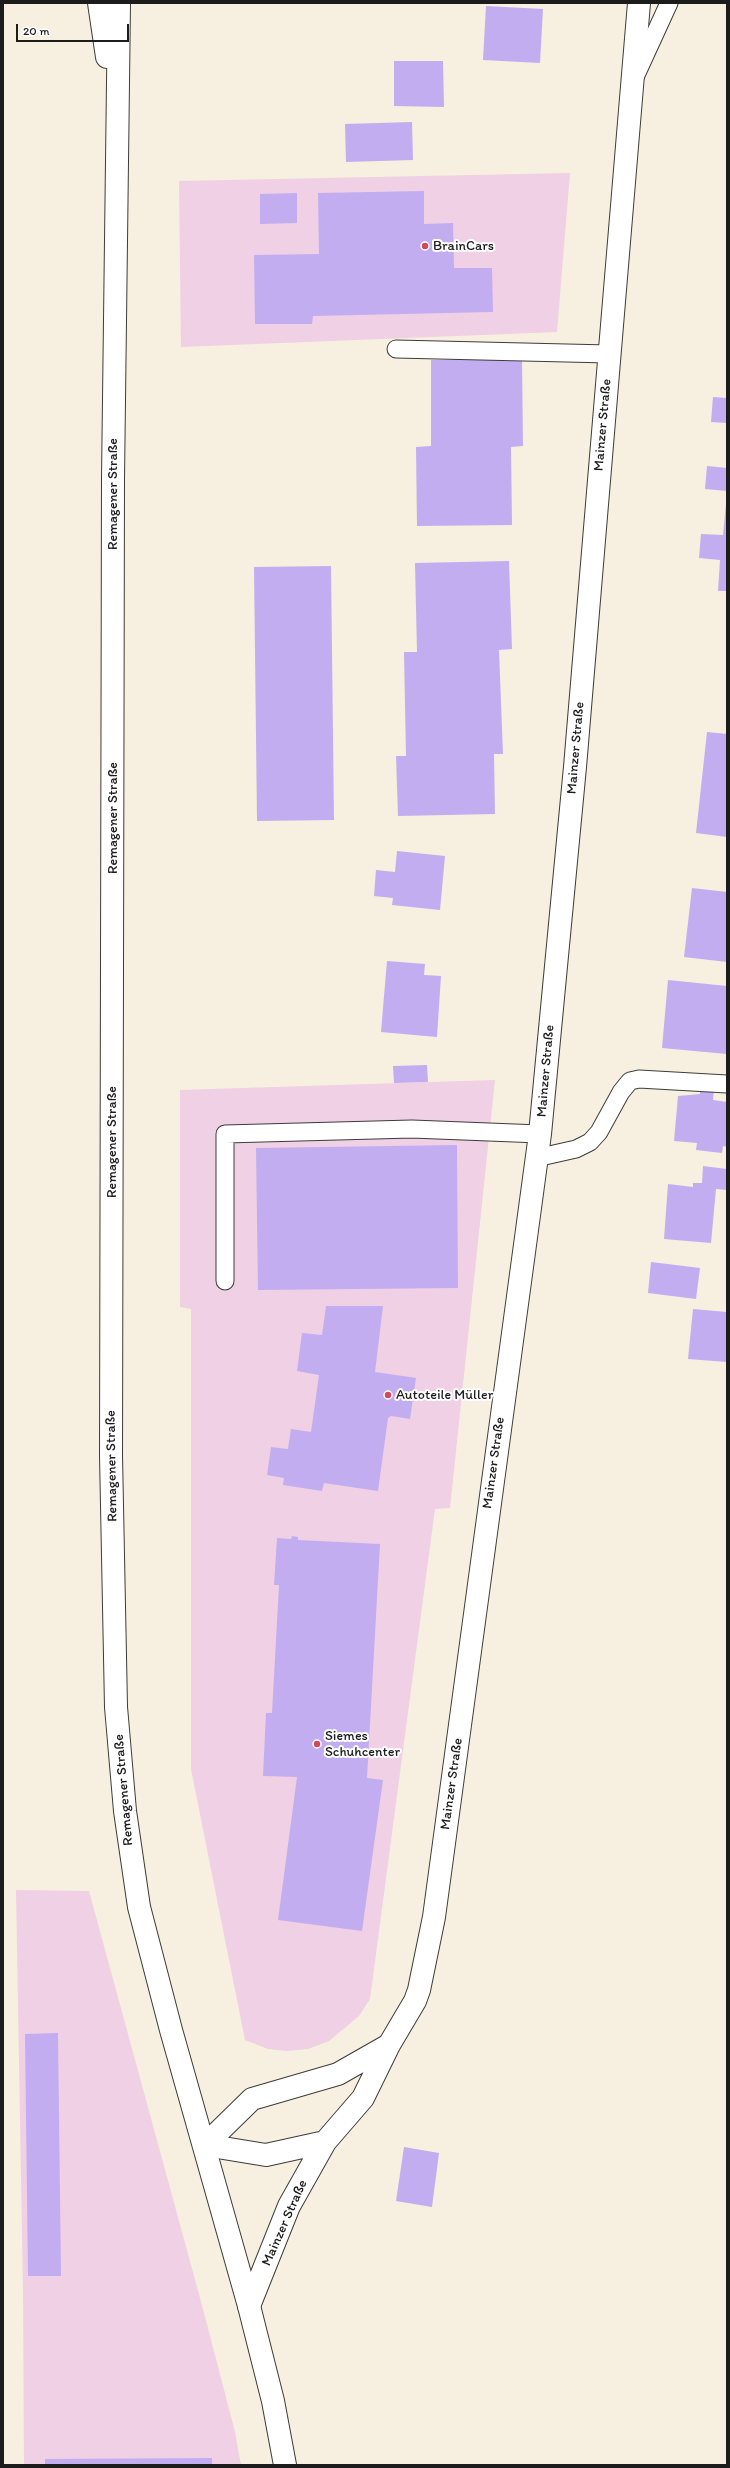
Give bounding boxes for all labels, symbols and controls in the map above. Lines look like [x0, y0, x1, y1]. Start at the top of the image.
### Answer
scale bar [18, 16, 131, 42]
text: 20 m [23, 24, 50, 38]
place label: BrainCars [433, 238, 494, 254]
marker: BrainCars [420, 241, 430, 251]
street label: Mainzer Straße [591, 378, 615, 472]
street label: Remagener Straße [105, 438, 121, 550]
street label: Mainzer Straße [564, 701, 588, 795]
street label: Remagener Straße [105, 762, 121, 874]
street label: Mainzer Straße [534, 1024, 558, 1118]
street label: Remagener Straße [104, 1086, 120, 1198]
place label: Autoteile Müller [396, 1387, 493, 1403]
marker: Autoteile Müller [383, 1390, 393, 1400]
street label: Remagener Straße [103, 1410, 121, 1522]
street label: Mainzer Straße [479, 1416, 509, 1510]
place label: Siemes Schuhcenter [325, 1728, 400, 1760]
street label: Remagener Straße [111, 1734, 137, 1846]
street label: Mainzer Straße [437, 1737, 467, 1831]
marker: Siemes Schuhcenter [312, 1739, 322, 1749]
street label: Mainzer Straße [259, 2177, 311, 2269]

